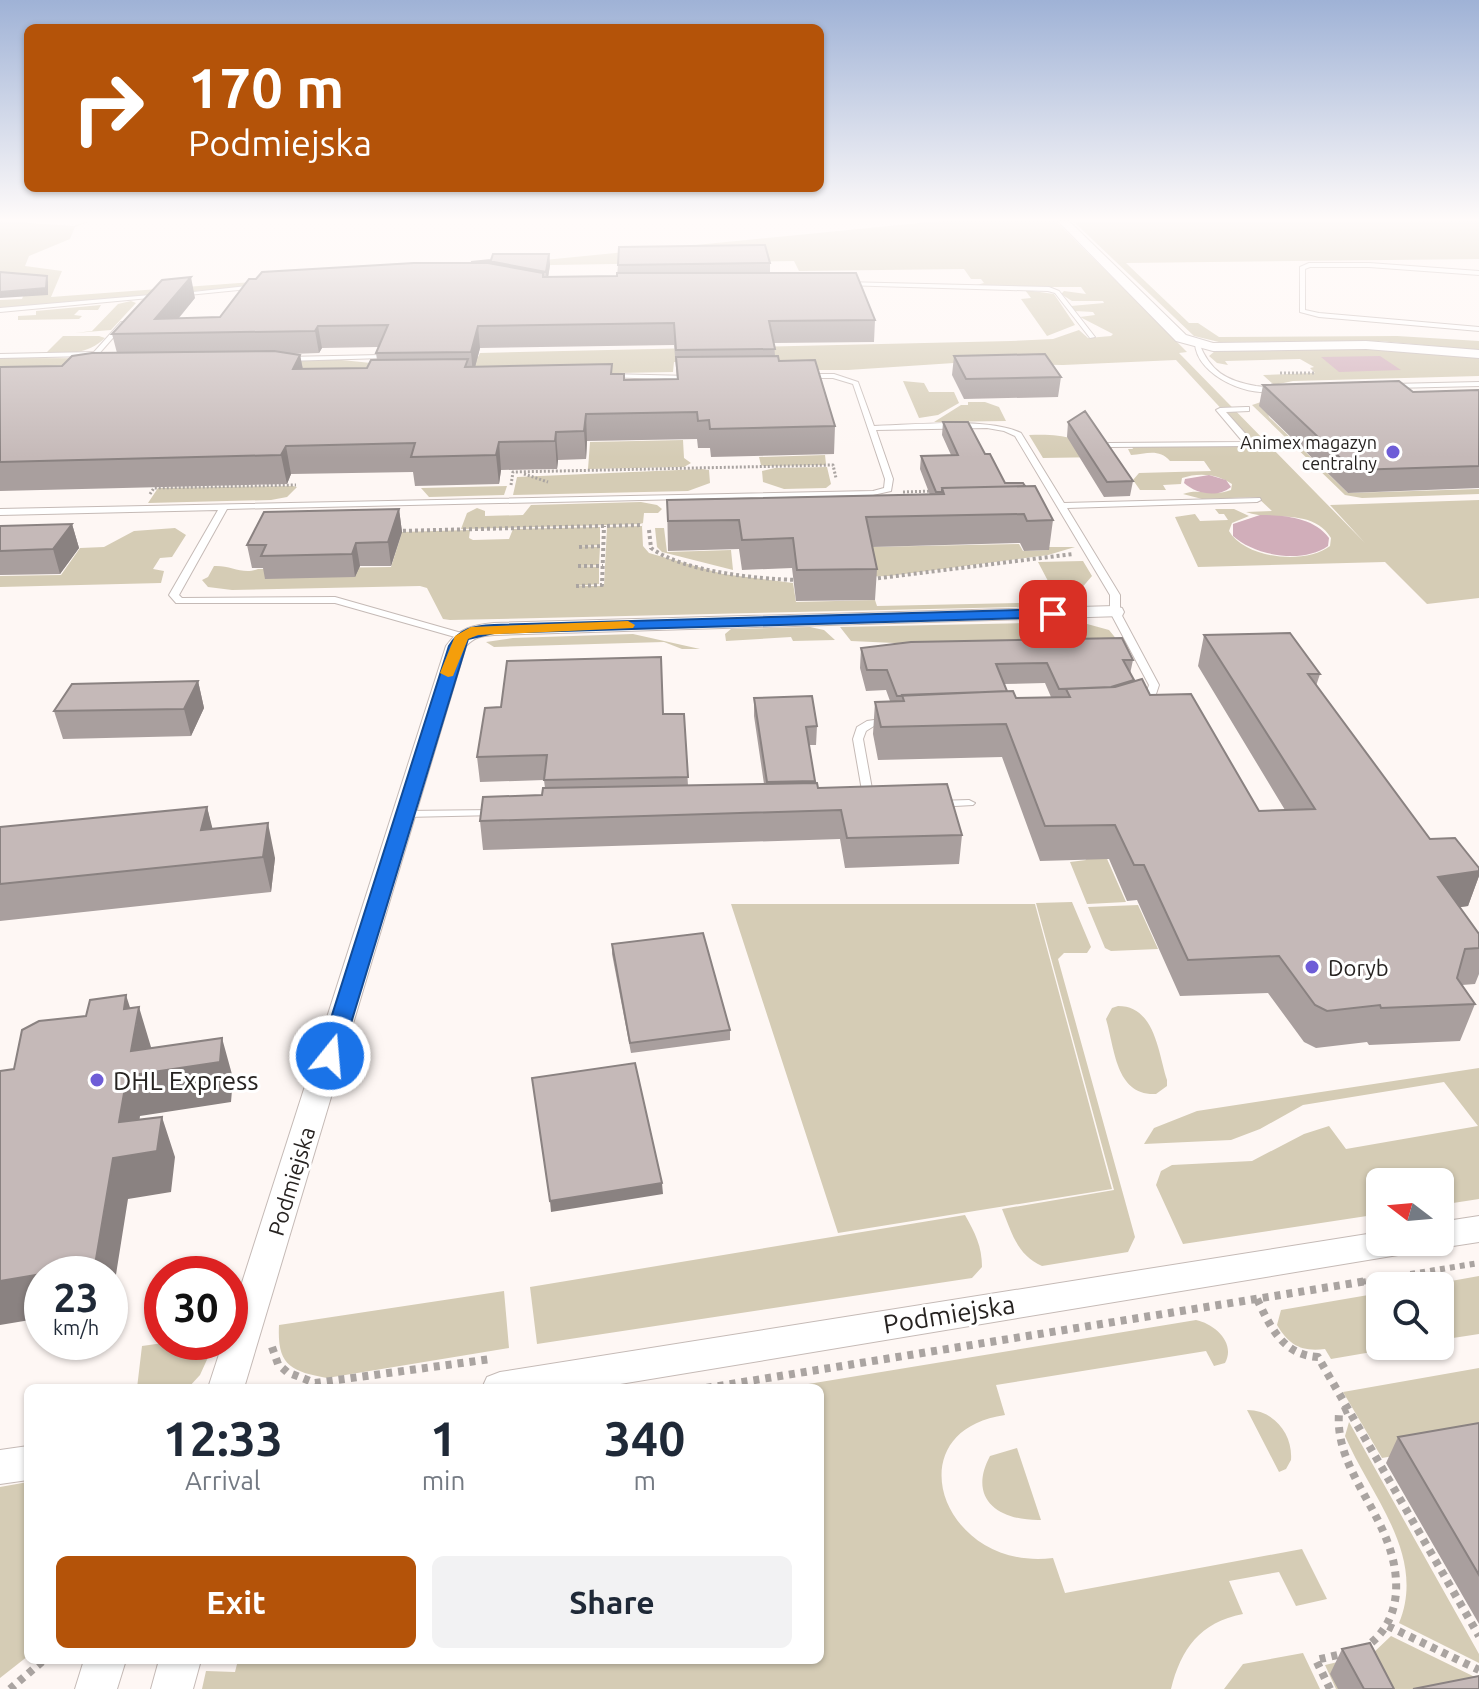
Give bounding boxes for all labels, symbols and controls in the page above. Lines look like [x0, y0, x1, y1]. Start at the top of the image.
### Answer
icon: right [56, 56, 160, 160]
text: 170 m [188, 56, 344, 119]
text: Podmiejska [188, 122, 372, 163]
place label: Animex magazyn centralny [1240, 432, 1377, 473]
marker: Animex magazyn centralny [1384, 443, 1402, 461]
pin [1019, 580, 1087, 648]
icon: arrive [1031, 592, 1075, 636]
place label: Doryb [1328, 955, 1389, 980]
marker: Doryb [1303, 958, 1321, 976]
position arrow [288, 1014, 372, 1098]
place label: DHL Express [113, 1066, 259, 1095]
marker: DHL Express [88, 1071, 106, 1089]
street label: Podmiejska [263, 1124, 319, 1238]
north arrow [1366, 1168, 1454, 1256]
map controls [1366, 1168, 1454, 1360]
speed limit sign: 30 [144, 1256, 248, 1360]
button: search [1366, 1272, 1454, 1360]
text: 23 [53, 1275, 99, 1320]
street label: Podmiejska [881, 1289, 1017, 1339]
text: km/h [53, 1316, 99, 1339]
text: 12:33 [163, 1411, 283, 1465]
text: 1 [430, 1411, 457, 1465]
text: 340 [604, 1411, 685, 1465]
text: Arrival [185, 1466, 261, 1495]
text: min [422, 1466, 465, 1495]
text: m [633, 1466, 656, 1495]
button: Exit [56, 1556, 416, 1648]
button: Share [432, 1556, 792, 1648]

